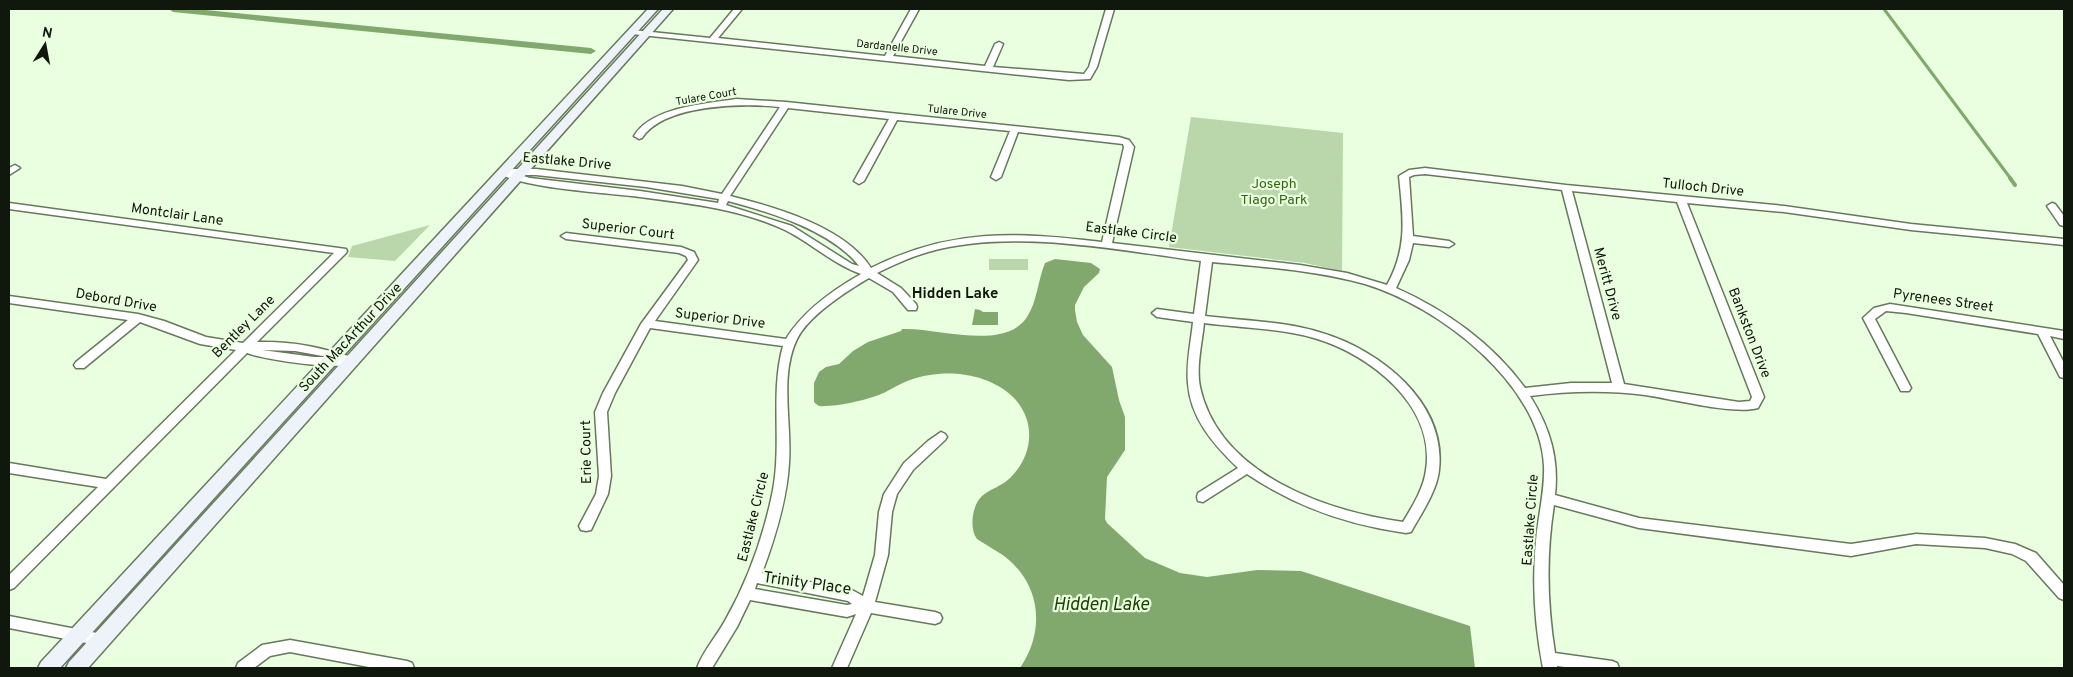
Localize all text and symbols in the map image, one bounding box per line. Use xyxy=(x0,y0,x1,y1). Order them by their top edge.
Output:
north arrow xyxy=(20,20,70,70)
text: N xyxy=(41,24,54,43)
street label: Dardanelle Drive xyxy=(856,37,939,59)
street label: Tulare Court xyxy=(674,85,738,109)
street label: Tulare Drive xyxy=(927,102,987,122)
street label: Eastlake Drive xyxy=(522,150,612,174)
street label: Tulloch Drive xyxy=(1661,175,1745,201)
park label: Joseph Tiago Park xyxy=(1240,176,1308,209)
street label: Montclair Lane xyxy=(130,200,224,230)
street label: Superior Court xyxy=(581,216,675,244)
street label: Eastlake Circle xyxy=(1084,219,1178,247)
street label: Meritt Drive xyxy=(1589,246,1625,322)
street label: South MacArthur Drive xyxy=(296,280,406,396)
street label: Debord Drive xyxy=(74,285,158,317)
district label: Hidden Lake xyxy=(912,285,998,304)
street label: Bankston Drive xyxy=(1724,285,1774,381)
street label: Pyrenees Street xyxy=(1892,286,1994,316)
street label: Bentley Lane xyxy=(209,292,279,362)
street label: Superior Drive xyxy=(674,305,766,333)
street label: Erie Court xyxy=(578,420,596,484)
street label: Eastlake Circle xyxy=(735,470,773,564)
street label: Eastlake Circle xyxy=(1519,474,1543,566)
street label: Trinity Place xyxy=(762,568,852,600)
water label: Hidden Lake xyxy=(1053,594,1150,617)

